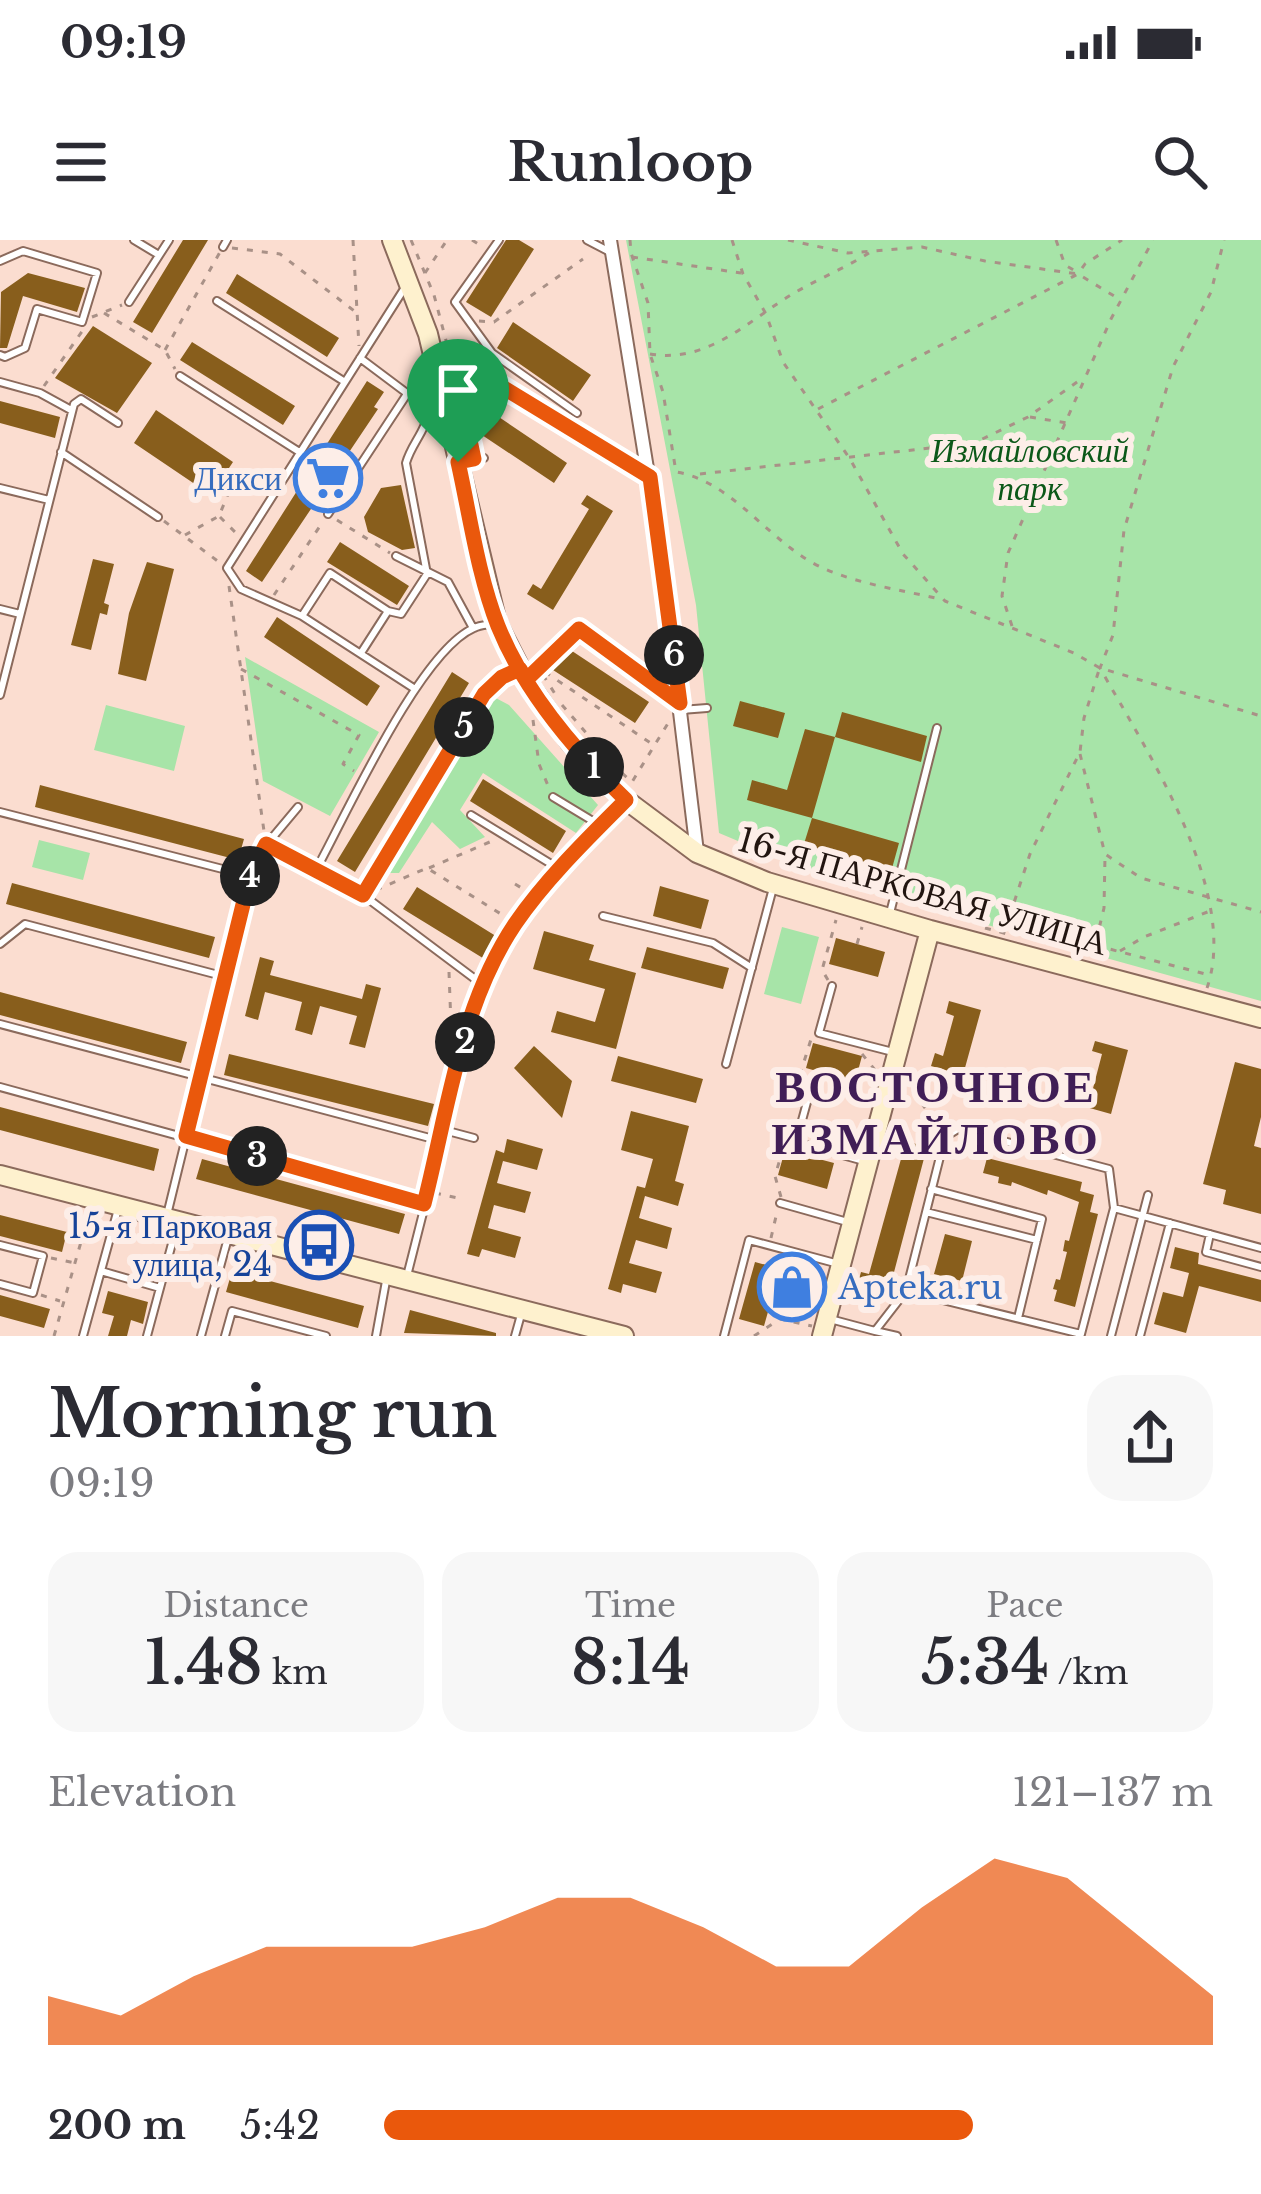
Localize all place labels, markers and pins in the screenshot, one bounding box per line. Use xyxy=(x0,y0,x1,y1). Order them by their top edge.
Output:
pin xyxy=(407,339,509,462)
supermarket icon: Дикси xyxy=(293,443,363,513)
place label: Дикси xyxy=(194,458,282,499)
pin: 6 xyxy=(644,625,704,685)
pin: 5 xyxy=(434,697,494,757)
pin: 1 xyxy=(564,737,624,797)
pin: 4 xyxy=(220,846,280,906)
pin: 2 xyxy=(435,1012,495,1072)
pin: 3 xyxy=(227,1126,287,1186)
place label: 15-я Парковая улица, 24 xyxy=(68,1206,272,1285)
bus stop icon: 15-я Парковая улица, 24 xyxy=(284,1210,354,1280)
shop icon: Apteka.ru xyxy=(757,1252,827,1322)
place label: Apteka.ru xyxy=(837,1267,1002,1308)

